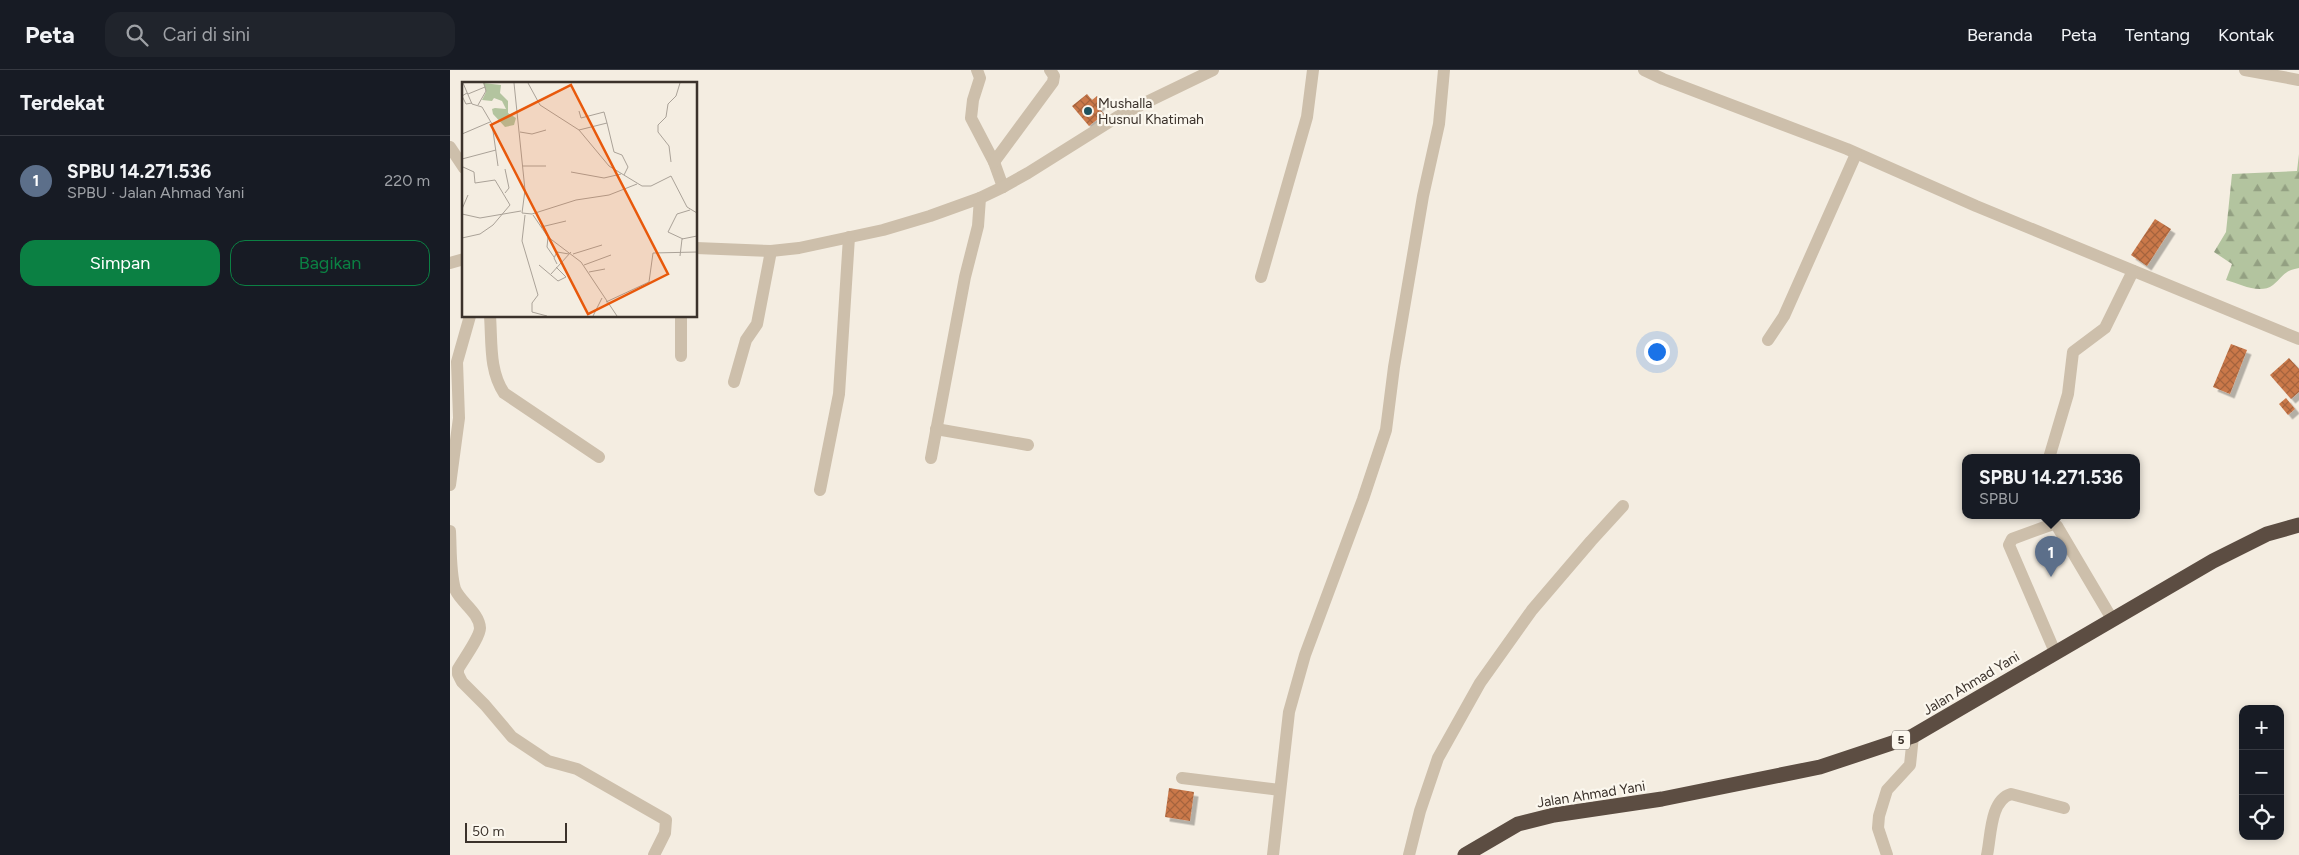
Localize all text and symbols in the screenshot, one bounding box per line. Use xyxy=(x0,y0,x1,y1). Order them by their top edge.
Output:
search box xyxy=(105,12,455,57)
text: Peta xyxy=(25,20,75,49)
icon: search xyxy=(123,21,151,49)
text: Cari di sini xyxy=(163,23,250,46)
text: Beranda xyxy=(1967,24,2033,46)
text: Peta xyxy=(2061,24,2097,46)
text: Tentang xyxy=(2125,24,2190,46)
text: Kontak xyxy=(2218,24,2274,46)
inset map xyxy=(462,82,698,318)
text: Terdekat xyxy=(20,90,105,115)
place label: Mushalla Husnul Khatimah xyxy=(1098,95,1204,128)
marker: Mushalla Husnul Khatimah xyxy=(1082,105,1094,117)
text: SPBU 14.271.536 xyxy=(67,160,211,183)
text: 1 xyxy=(33,171,39,190)
text: 220 m xyxy=(384,171,430,190)
text: SPBU · Jalan Ahmad Yani xyxy=(67,183,244,202)
button: Simpan xyxy=(20,240,220,286)
button: Bagikan xyxy=(230,240,430,286)
your location xyxy=(1644,339,1670,365)
popup xyxy=(1962,454,2140,519)
text: SPBU 14.271.536 xyxy=(1979,466,2123,489)
text: SPBU xyxy=(1979,489,2019,508)
pin: 1 xyxy=(2035,536,2067,577)
street label: Jalan Ahmad Yani xyxy=(1920,648,2023,719)
map controls xyxy=(2239,705,2284,840)
button: + xyxy=(2239,705,2284,750)
road number: 5 xyxy=(1892,730,1910,750)
button: − xyxy=(2239,750,2284,795)
street label: Jalan Ahmad Yani xyxy=(1536,778,1647,811)
button: locate xyxy=(2239,795,2284,840)
scale bar xyxy=(465,820,568,843)
text: 50 m xyxy=(472,823,504,840)

